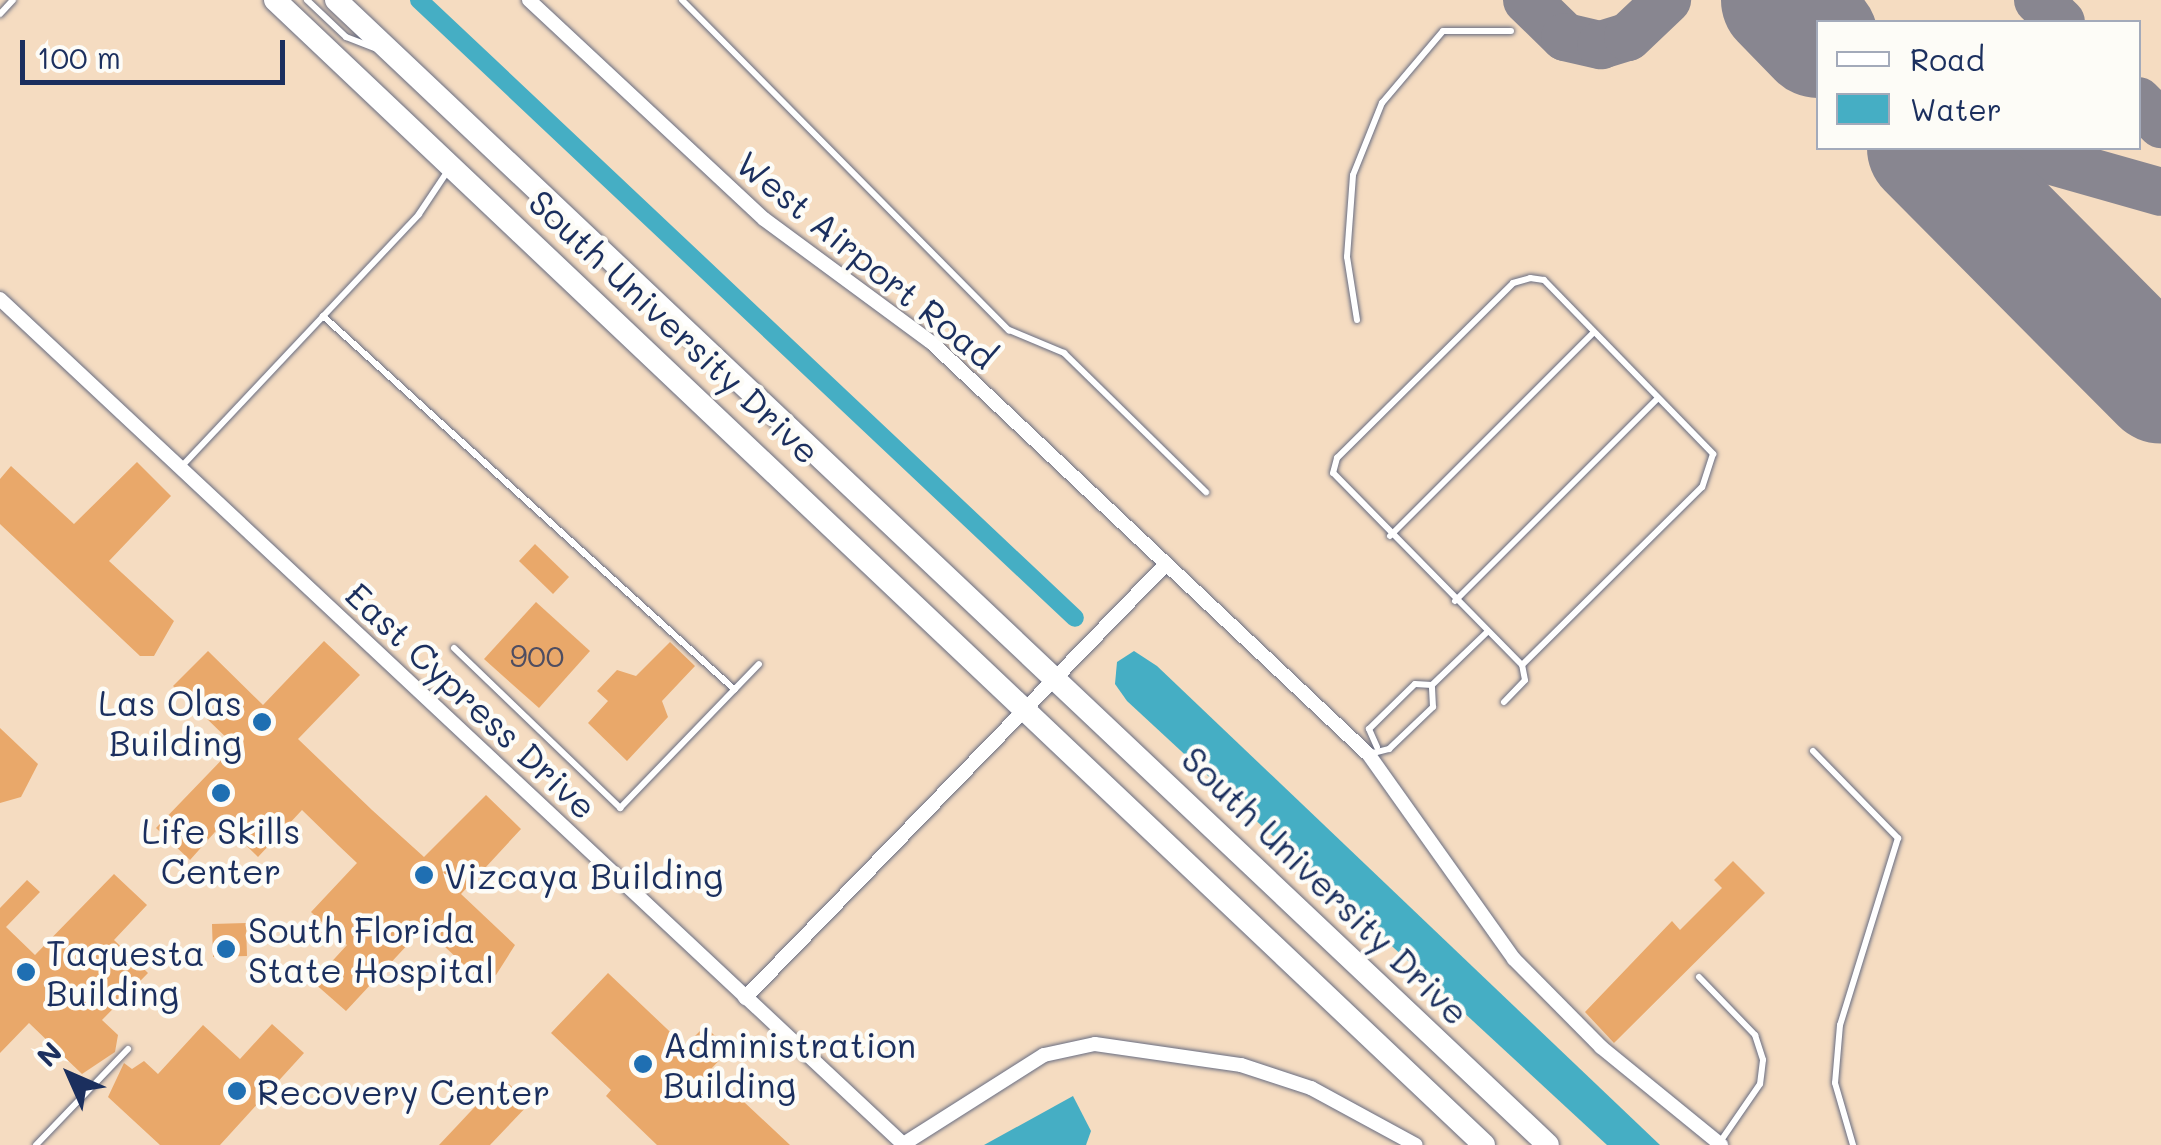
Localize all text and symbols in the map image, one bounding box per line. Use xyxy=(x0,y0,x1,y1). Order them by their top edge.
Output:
scale bar xyxy=(25,20,290,82)
legend xyxy=(1816,20,2141,150)
text: 100 m xyxy=(37,37,121,77)
text: Road xyxy=(1910,39,1985,79)
text: Water xyxy=(1910,89,2002,129)
street label: West Airport Road xyxy=(729,141,1005,377)
street label: South University Drive xyxy=(521,180,829,472)
street label: East Cypress Drive xyxy=(338,573,606,827)
house number: 900 xyxy=(510,637,564,673)
place label: Las Olas Building xyxy=(98,681,242,763)
marker: Las Olas Building xyxy=(251,711,273,733)
street label: South University Drive xyxy=(1174,737,1478,1033)
marker: Life Skills Center xyxy=(210,782,232,804)
place label: Life Skills Center xyxy=(141,809,301,891)
place label: Vizcaya Building xyxy=(444,854,723,896)
marker: Vizcaya Building xyxy=(413,864,435,886)
place label: South Florida State Hospital xyxy=(248,908,494,990)
place label: Taquesta Building xyxy=(46,931,205,1013)
marker: South Florida State Hospital xyxy=(213,936,239,962)
marker: Taquesta Building xyxy=(15,961,37,983)
place label: Administration Building xyxy=(663,1023,916,1105)
north arrow xyxy=(20,1025,120,1125)
text: N xyxy=(29,1034,69,1074)
marker: Administration Building xyxy=(632,1053,654,1075)
place label: Recovery Center xyxy=(257,1070,550,1112)
marker: Recovery Center xyxy=(226,1080,248,1102)

